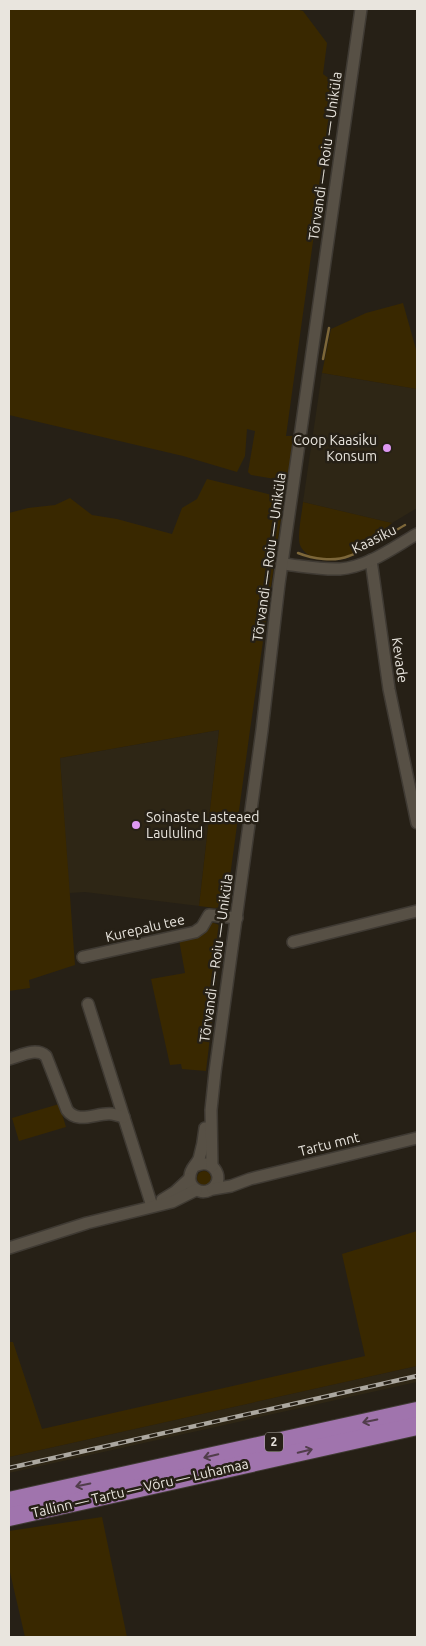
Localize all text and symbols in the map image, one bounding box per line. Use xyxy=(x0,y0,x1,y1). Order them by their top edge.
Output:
street label: Tõrvandi — Roiu — Uniküla xyxy=(305,71,345,241)
place label: Coop Kaasiku Konsum xyxy=(293,432,377,464)
marker: Coop Kaasiku Konsum xyxy=(381,442,393,454)
street label: Tõrvandi — Roiu — Uniküla xyxy=(249,472,289,642)
street label: Kaasiku xyxy=(349,521,399,557)
street label: Kevade xyxy=(389,636,411,684)
place label: Soinaste Lasteaed Laululind xyxy=(146,809,259,841)
marker: Soinaste Lasteaed Laululind xyxy=(130,819,142,831)
street label: Tõrvandi — Roiu — Uniküla xyxy=(196,873,236,1043)
street label: Kurepalu tee xyxy=(104,911,186,945)
street label: Tartu mnt xyxy=(297,1129,362,1159)
one-way arrow xyxy=(362,1417,378,1426)
road number: 2 xyxy=(265,1432,283,1451)
one-way arrow xyxy=(297,1446,313,1455)
one-way arrow xyxy=(203,1452,219,1461)
street label: Tallinn — Tartu — Võru — Luhamaa xyxy=(30,1455,250,1521)
one-way arrow xyxy=(75,1481,91,1490)

